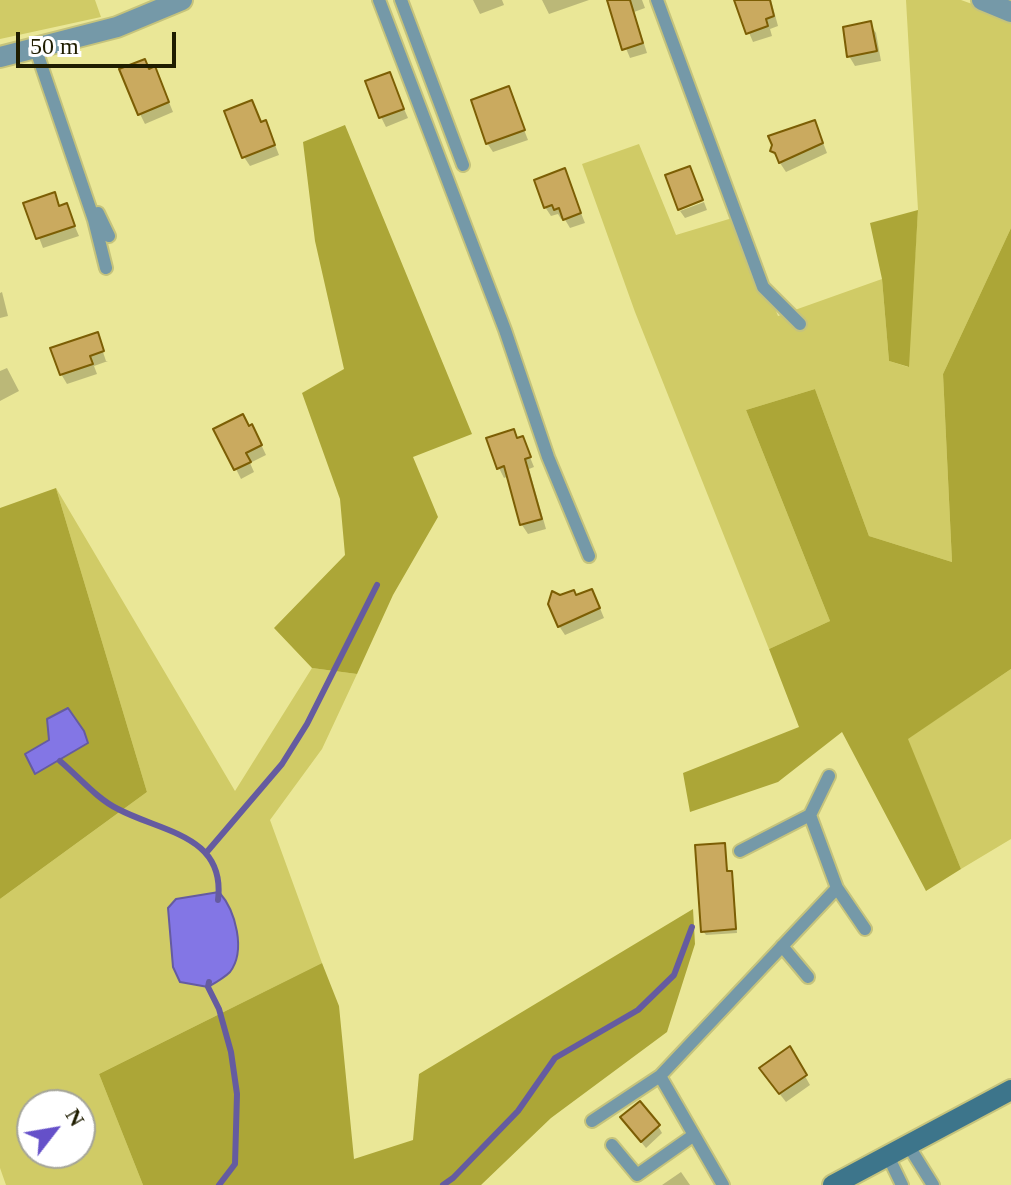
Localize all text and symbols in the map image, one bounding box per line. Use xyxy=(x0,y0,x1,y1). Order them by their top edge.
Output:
scale bar xyxy=(20,16,180,66)
text: 50 m xyxy=(30,33,79,59)
north arrow xyxy=(16,1089,96,1169)
text: N xyxy=(60,1104,90,1131)

